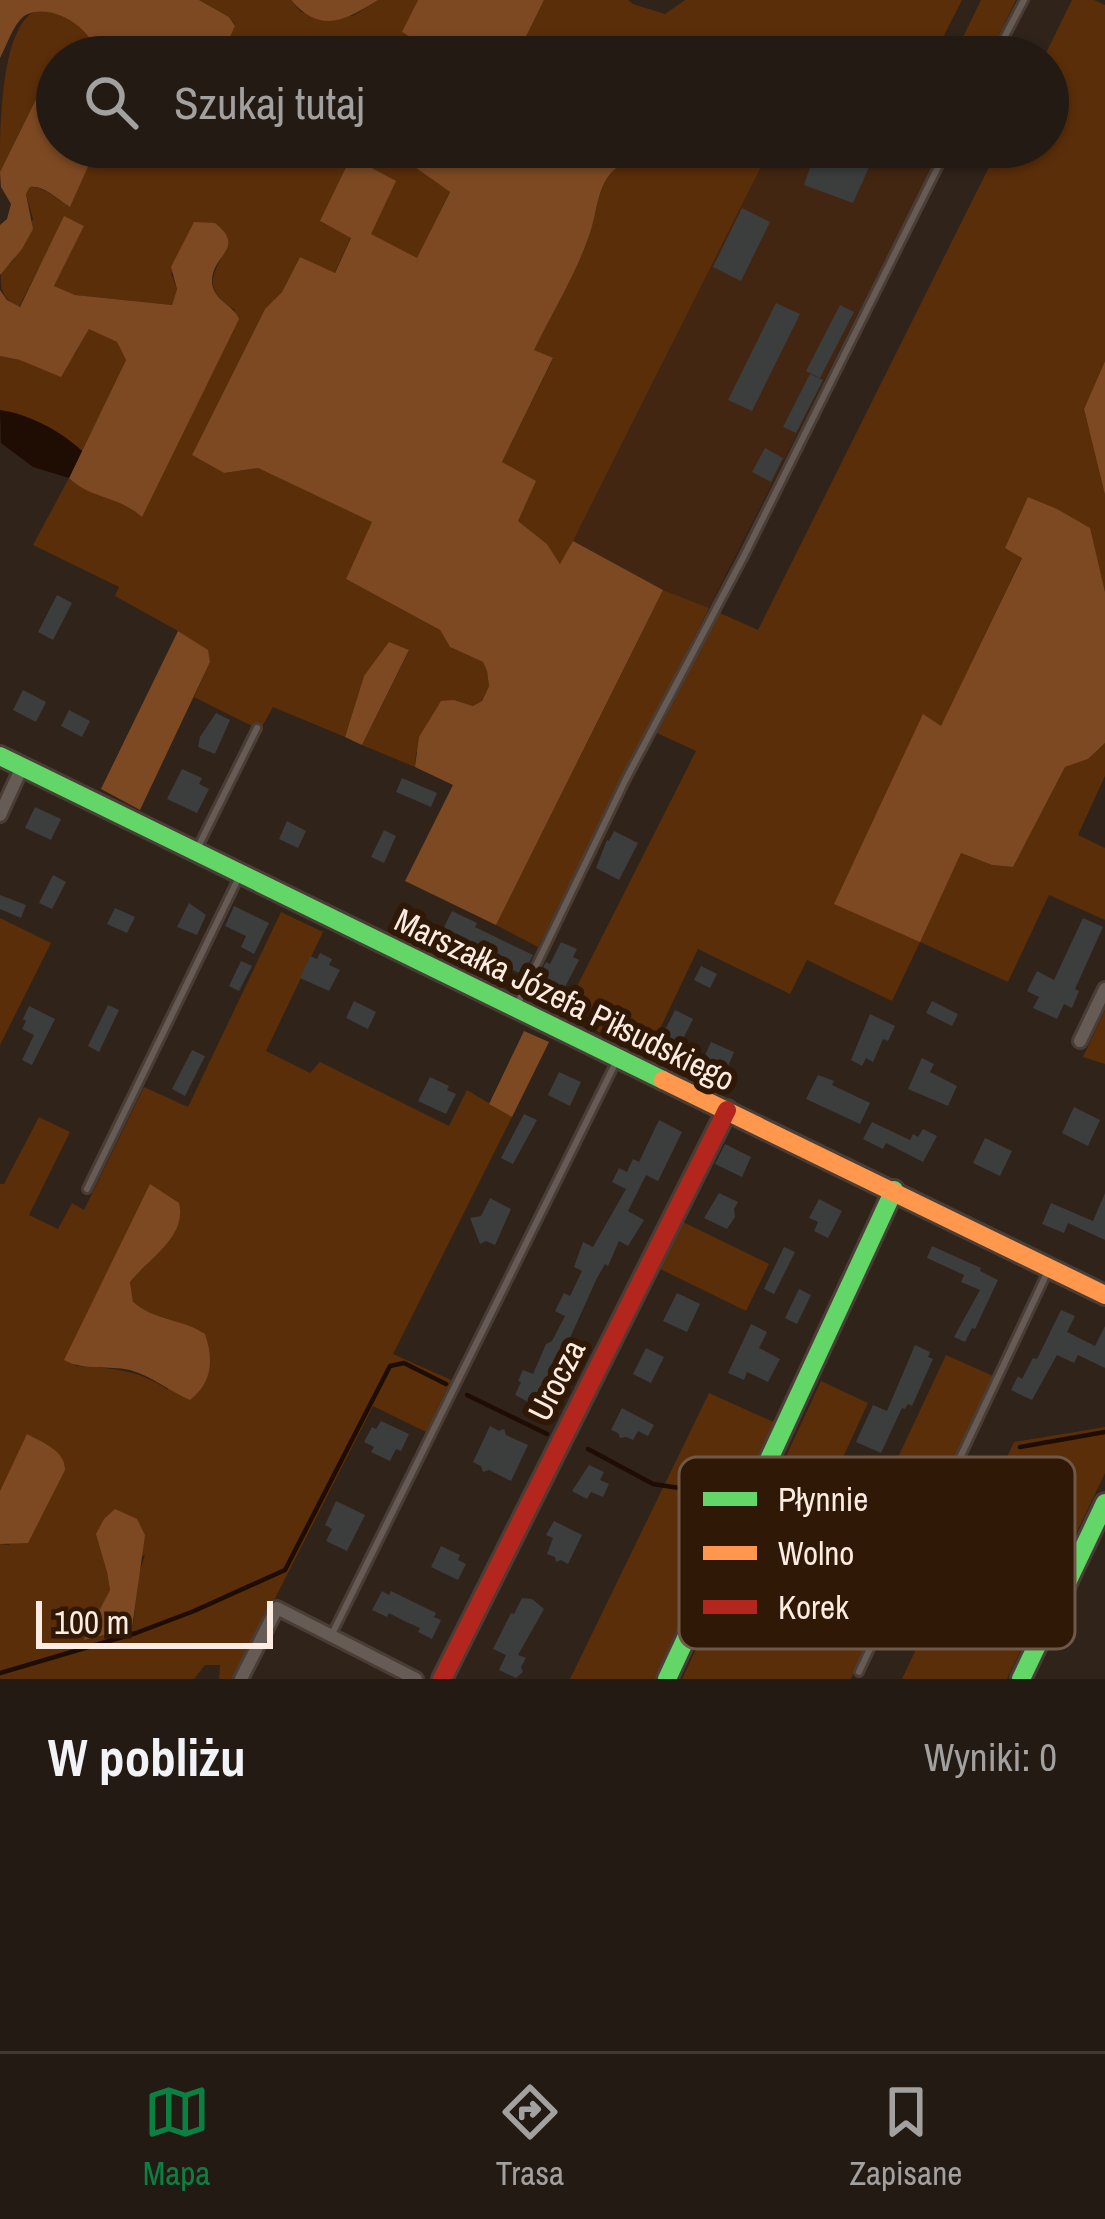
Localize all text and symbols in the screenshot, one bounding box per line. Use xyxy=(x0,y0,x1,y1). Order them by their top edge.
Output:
search box xyxy=(36,36,1069,168)
icon: search xyxy=(78,69,144,135)
text: Szukaj tutaj xyxy=(174,72,365,133)
street label: Marszałka Józefa Piłsudskiego xyxy=(388,897,742,1101)
street label: Urocza xyxy=(517,1332,595,1428)
legend xyxy=(679,1457,1075,1649)
text: Płynnie xyxy=(778,1477,868,1521)
text: Wolno xyxy=(778,1531,854,1575)
text: Korek xyxy=(778,1585,849,1629)
scale bar xyxy=(36,1595,273,1648)
text: 100 m xyxy=(54,1600,129,1644)
text: W pobliżu xyxy=(48,1723,245,1792)
text: Wyniki: 0 xyxy=(924,1731,1057,1783)
tab: Mapa xyxy=(143,2079,210,2195)
tab: Trasa xyxy=(496,2079,564,2195)
tab: Zapisane xyxy=(849,2079,962,2195)

